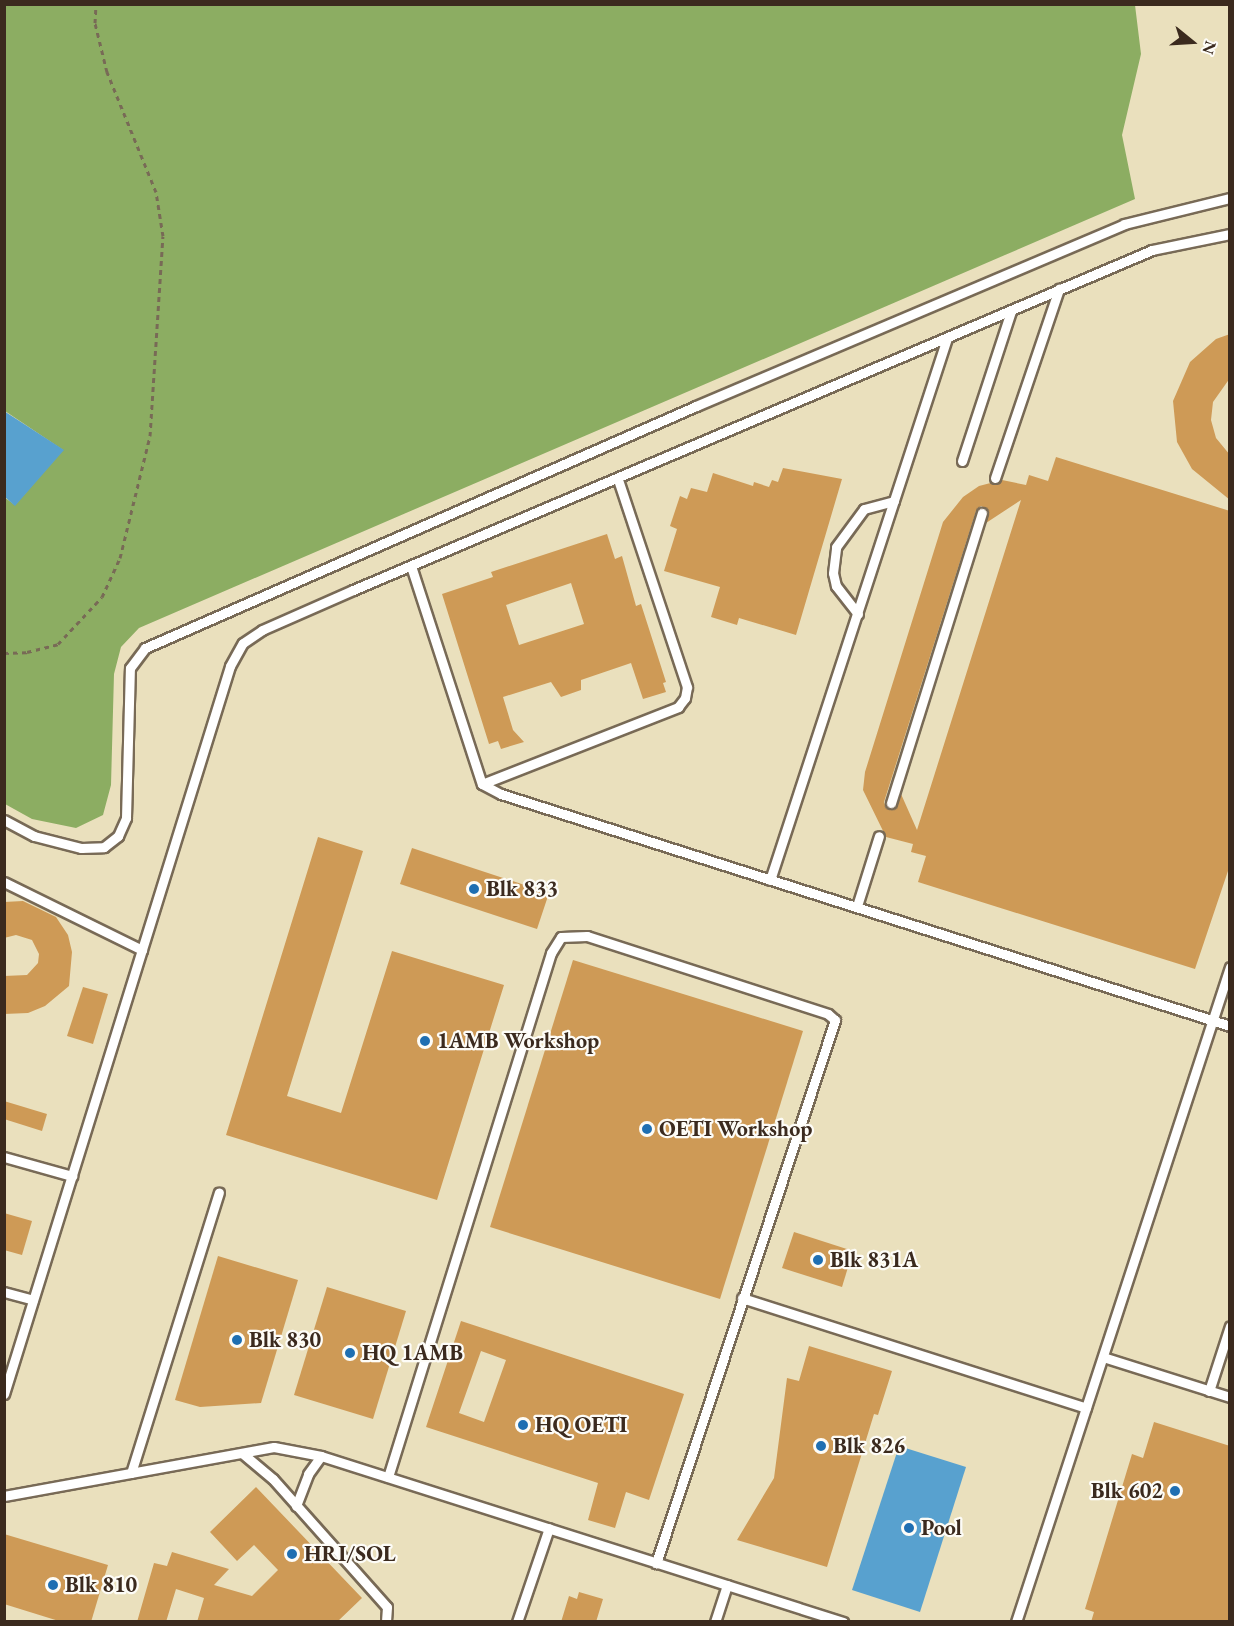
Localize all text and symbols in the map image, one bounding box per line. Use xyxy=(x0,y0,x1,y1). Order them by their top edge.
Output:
north arrow xyxy=(1162,12,1222,72)
text: N xyxy=(1198,38,1222,57)
place label: Blk 833 xyxy=(486,876,558,902)
marker: Blk 833 xyxy=(467,882,481,896)
place label: 1AMB Workshop xyxy=(437,1028,599,1054)
marker: 1AMB Workshop xyxy=(418,1034,432,1048)
place label: OETI Workshop xyxy=(659,1116,812,1142)
marker: OETI Workshop xyxy=(640,1122,654,1136)
place label: Blk 831A xyxy=(830,1247,918,1273)
marker: Blk 831A xyxy=(811,1253,825,1267)
place label: Blk 830 xyxy=(249,1327,321,1353)
marker: Blk 830 xyxy=(230,1333,244,1347)
place label: HQ 1AMB xyxy=(362,1340,463,1366)
marker: HQ 1AMB xyxy=(343,1346,357,1360)
place label: HQ OETI xyxy=(535,1412,627,1438)
marker: HQ OETI xyxy=(516,1418,530,1432)
place label: Blk 826 xyxy=(833,1433,905,1459)
marker: Blk 826 xyxy=(814,1439,828,1453)
place label: Blk 602 xyxy=(1091,1478,1163,1504)
marker: Blk 602 xyxy=(1168,1484,1182,1498)
place label: Pool xyxy=(921,1515,962,1541)
marker: Pool xyxy=(902,1521,916,1535)
place label: HRI/SOL xyxy=(304,1541,396,1567)
marker: HRI/SOL xyxy=(285,1547,299,1561)
place label: Blk 810 xyxy=(65,1572,137,1598)
marker: Blk 810 xyxy=(46,1578,60,1592)

